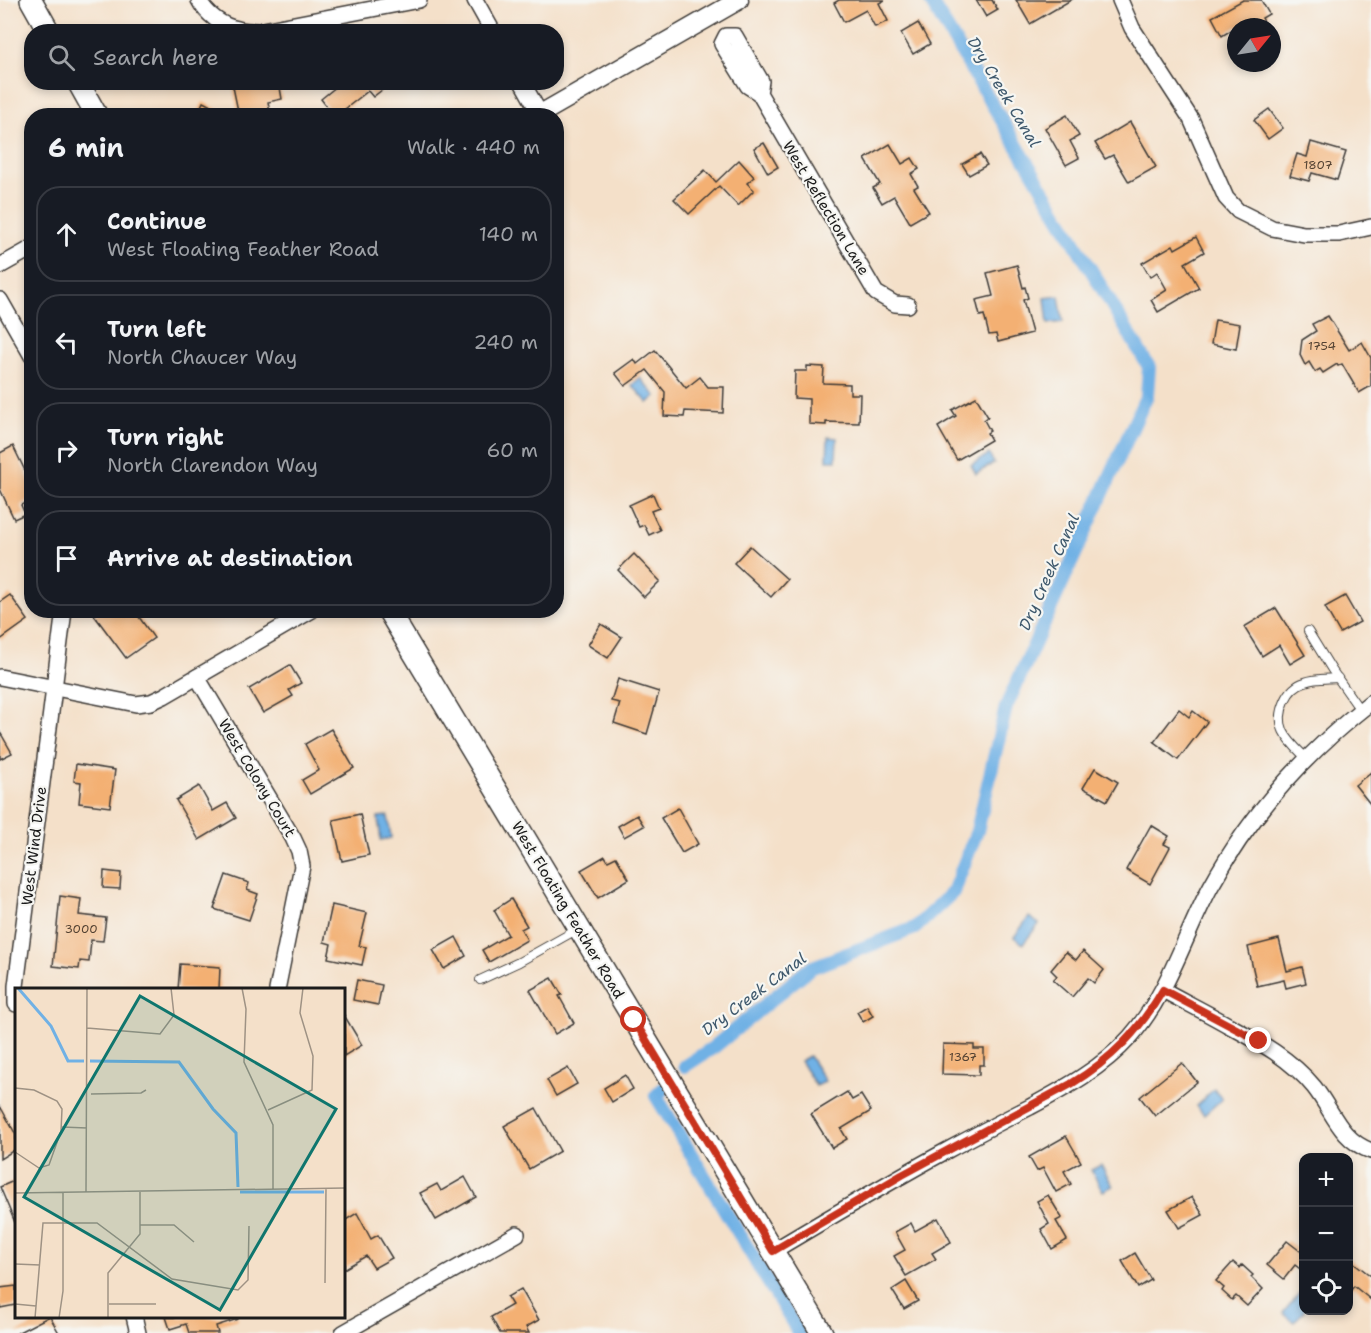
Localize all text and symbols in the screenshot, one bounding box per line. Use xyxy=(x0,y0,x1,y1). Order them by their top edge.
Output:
north arrow xyxy=(1227,18,1281,72)
search box xyxy=(24,24,564,90)
water label: Dry Creek Canal xyxy=(963,33,1045,151)
icon: search xyxy=(45,41,78,74)
text: Search here xyxy=(93,43,219,72)
text: 6 min xyxy=(48,130,124,165)
text: Walk · 440 m xyxy=(407,134,540,160)
street label: West Reflection Lane xyxy=(778,137,874,279)
house number: 1807 xyxy=(1303,157,1333,173)
text: Continue xyxy=(107,207,207,236)
icon: ahead xyxy=(50,218,83,251)
text: 140 m xyxy=(479,221,538,247)
text: West Floating Feather Road xyxy=(107,236,379,262)
text: Turn left xyxy=(107,315,206,344)
icon: left xyxy=(50,326,83,359)
text: 240 m xyxy=(473,329,538,355)
house number: 1754 xyxy=(1308,338,1336,354)
text: North Chaucer Way xyxy=(107,344,297,370)
text: Turn right xyxy=(107,423,224,452)
icon: right xyxy=(50,434,83,467)
text: 60 m xyxy=(486,437,538,463)
text: North Clarendon Way xyxy=(107,452,318,478)
water label: Dry Creek Canal xyxy=(1014,510,1084,634)
icon: arrive xyxy=(50,542,83,575)
text: Arrive at destination xyxy=(107,544,353,573)
street label: West Colony Court xyxy=(214,715,300,841)
street label: West Wind Drive xyxy=(17,785,51,907)
street label: West Floating Feather Road xyxy=(507,817,629,1003)
house number: 3000 xyxy=(64,921,98,937)
water label: Dry Creek Canal xyxy=(697,948,811,1040)
inset map xyxy=(15,988,345,1318)
route start xyxy=(620,1006,646,1032)
route end xyxy=(1245,1027,1271,1053)
house number: 1367 xyxy=(949,1049,977,1065)
map controls xyxy=(1299,1153,1353,1315)
button: + xyxy=(1299,1153,1353,1207)
button: − xyxy=(1299,1207,1353,1261)
button: locate xyxy=(1299,1261,1353,1315)

